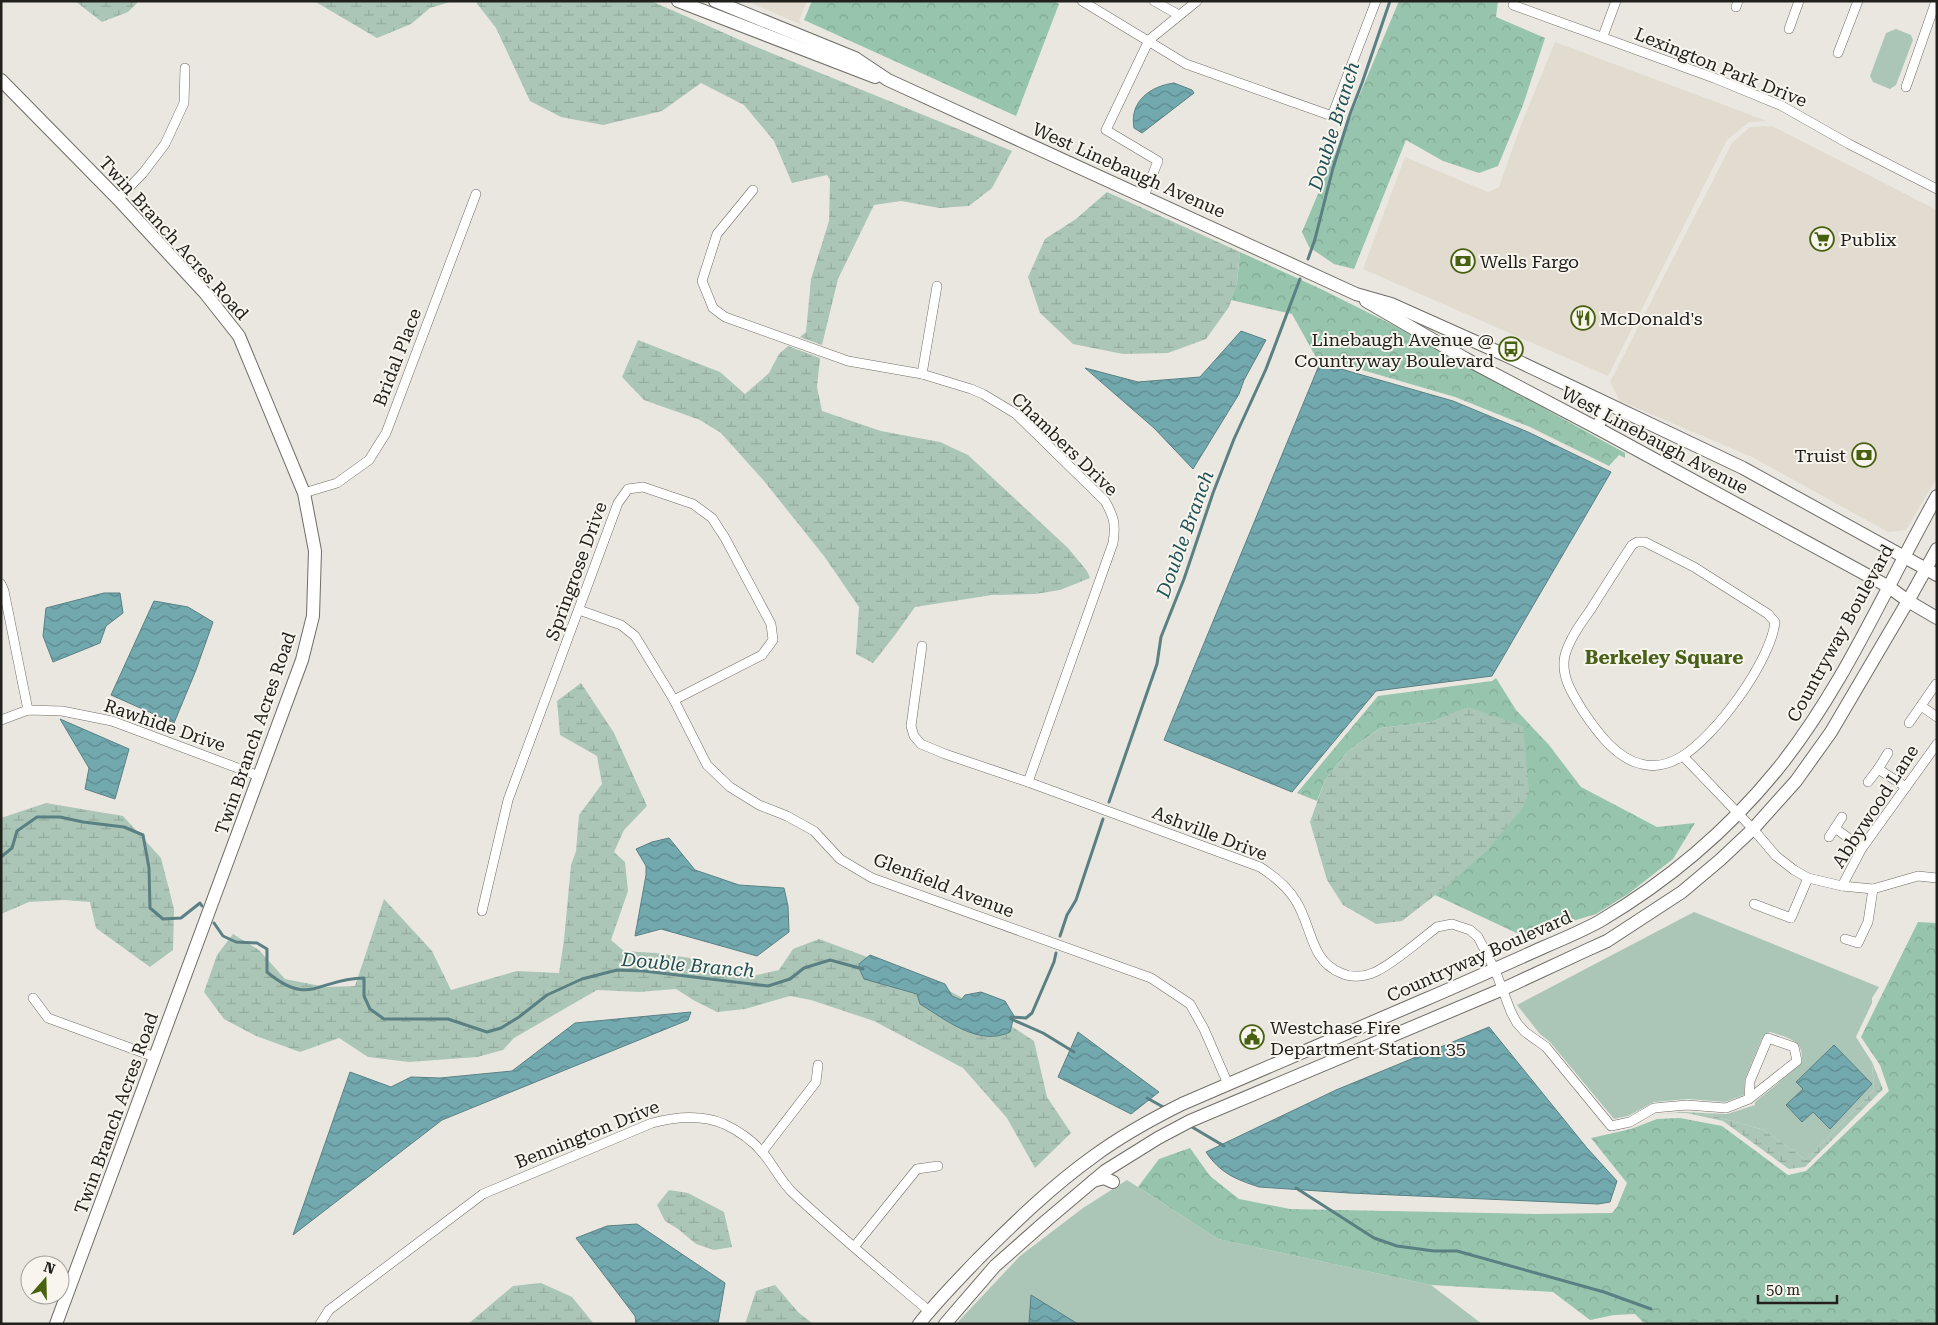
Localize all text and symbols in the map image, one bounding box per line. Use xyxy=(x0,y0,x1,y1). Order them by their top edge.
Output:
street label: Lexington Park Drive xyxy=(1632,23,1810,111)
water label: Double Branch xyxy=(1303,59,1364,194)
street label: West Linebaugh Avenue xyxy=(1029,118,1229,222)
street label: Twin Branch Acres Road xyxy=(95,152,253,324)
supermarket icon: Publix xyxy=(1809,226,1835,252)
place label: Publix xyxy=(1840,229,1897,250)
bank icon: Wells Fargo xyxy=(1450,248,1476,274)
place label: Wells Fargo xyxy=(1480,251,1579,272)
street label: Bridal Place xyxy=(369,305,425,409)
restaurant icon: McDonald's xyxy=(1570,305,1596,331)
place label: McDonald's xyxy=(1600,308,1703,329)
place label: Linebaugh Avenue @ Countryway Boulevard xyxy=(1294,329,1494,371)
bus stop icon: Linebaugh Avenue @ Countryway Boulevard xyxy=(1498,336,1524,362)
street label: West Linebaugh Avenue xyxy=(1558,382,1752,498)
street label: Chambers Drive xyxy=(1008,388,1123,500)
bank icon: Truist xyxy=(1851,442,1877,468)
place label: Truist xyxy=(1794,445,1846,466)
water label: Double Branch xyxy=(1151,467,1219,602)
street label: Springrose Drive xyxy=(541,499,611,643)
street label: Countryway Boulevard xyxy=(1782,540,1898,725)
street label: Twin Branch Acres Road xyxy=(210,629,300,837)
district label: Berkeley Square xyxy=(1585,646,1743,669)
street label: Rawhide Drive xyxy=(102,694,229,756)
street label: Abbywood Lane xyxy=(1827,741,1923,871)
street label: Ashville Drive xyxy=(1150,801,1271,865)
street label: Glenfield Avenue xyxy=(871,848,1017,922)
street label: Countryway Boulevard xyxy=(1383,906,1575,1006)
water label: Double Branch xyxy=(620,948,755,982)
street label: Twin Branch Acres Road xyxy=(70,1009,162,1217)
place label: Westchase Fire Department Station 35 xyxy=(1270,1017,1466,1059)
public building icon: Westchase Fire Department Station 35 xyxy=(1239,1024,1265,1050)
street label: Bennington Drive xyxy=(512,1095,662,1173)
north arrow xyxy=(20,1255,70,1305)
text: N xyxy=(42,1258,57,1277)
scale bar xyxy=(1758,1272,1837,1304)
text: 50 m xyxy=(1766,1281,1801,1299)

